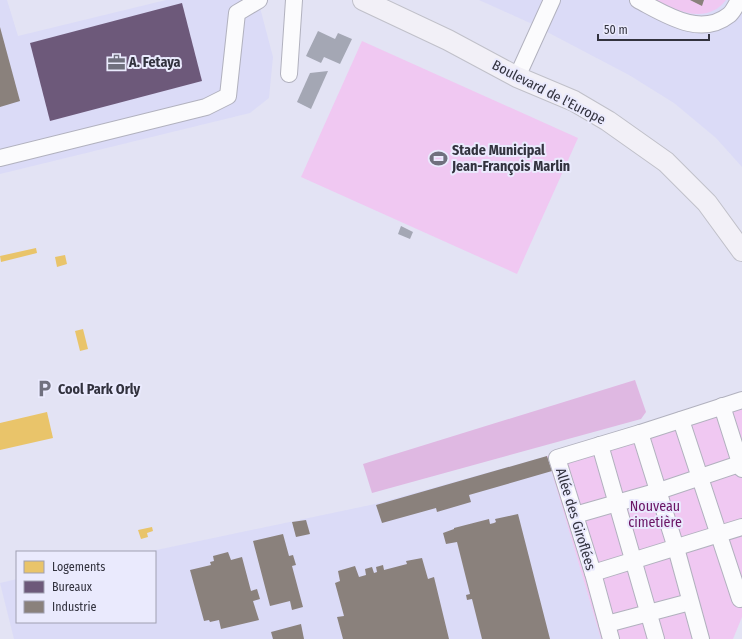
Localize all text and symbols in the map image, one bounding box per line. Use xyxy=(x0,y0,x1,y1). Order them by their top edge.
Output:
scale bar xyxy=(598,16,709,42)
text: 50 m xyxy=(604,23,628,37)
office icon: A. Fetaya xyxy=(106,52,126,72)
place label: A. Fetaya xyxy=(128,54,181,71)
street label: Boulevard de l'Europe xyxy=(489,57,608,128)
place label: Stade Municipal Jean-François Marlin xyxy=(451,142,570,176)
sports icon: Stade Municipal Jean-François Marlin xyxy=(429,148,449,168)
parking icon: Cool Park Orly xyxy=(35,379,55,399)
place label: Cool Park Orly xyxy=(58,381,140,398)
street label: Allée des Giroflées xyxy=(552,466,599,572)
park label: Nouveau cimetière xyxy=(628,498,682,531)
legend xyxy=(16,551,156,623)
text: Logements xyxy=(52,560,105,574)
text: Bureaux xyxy=(52,580,93,594)
text: Industrie xyxy=(52,600,96,614)

